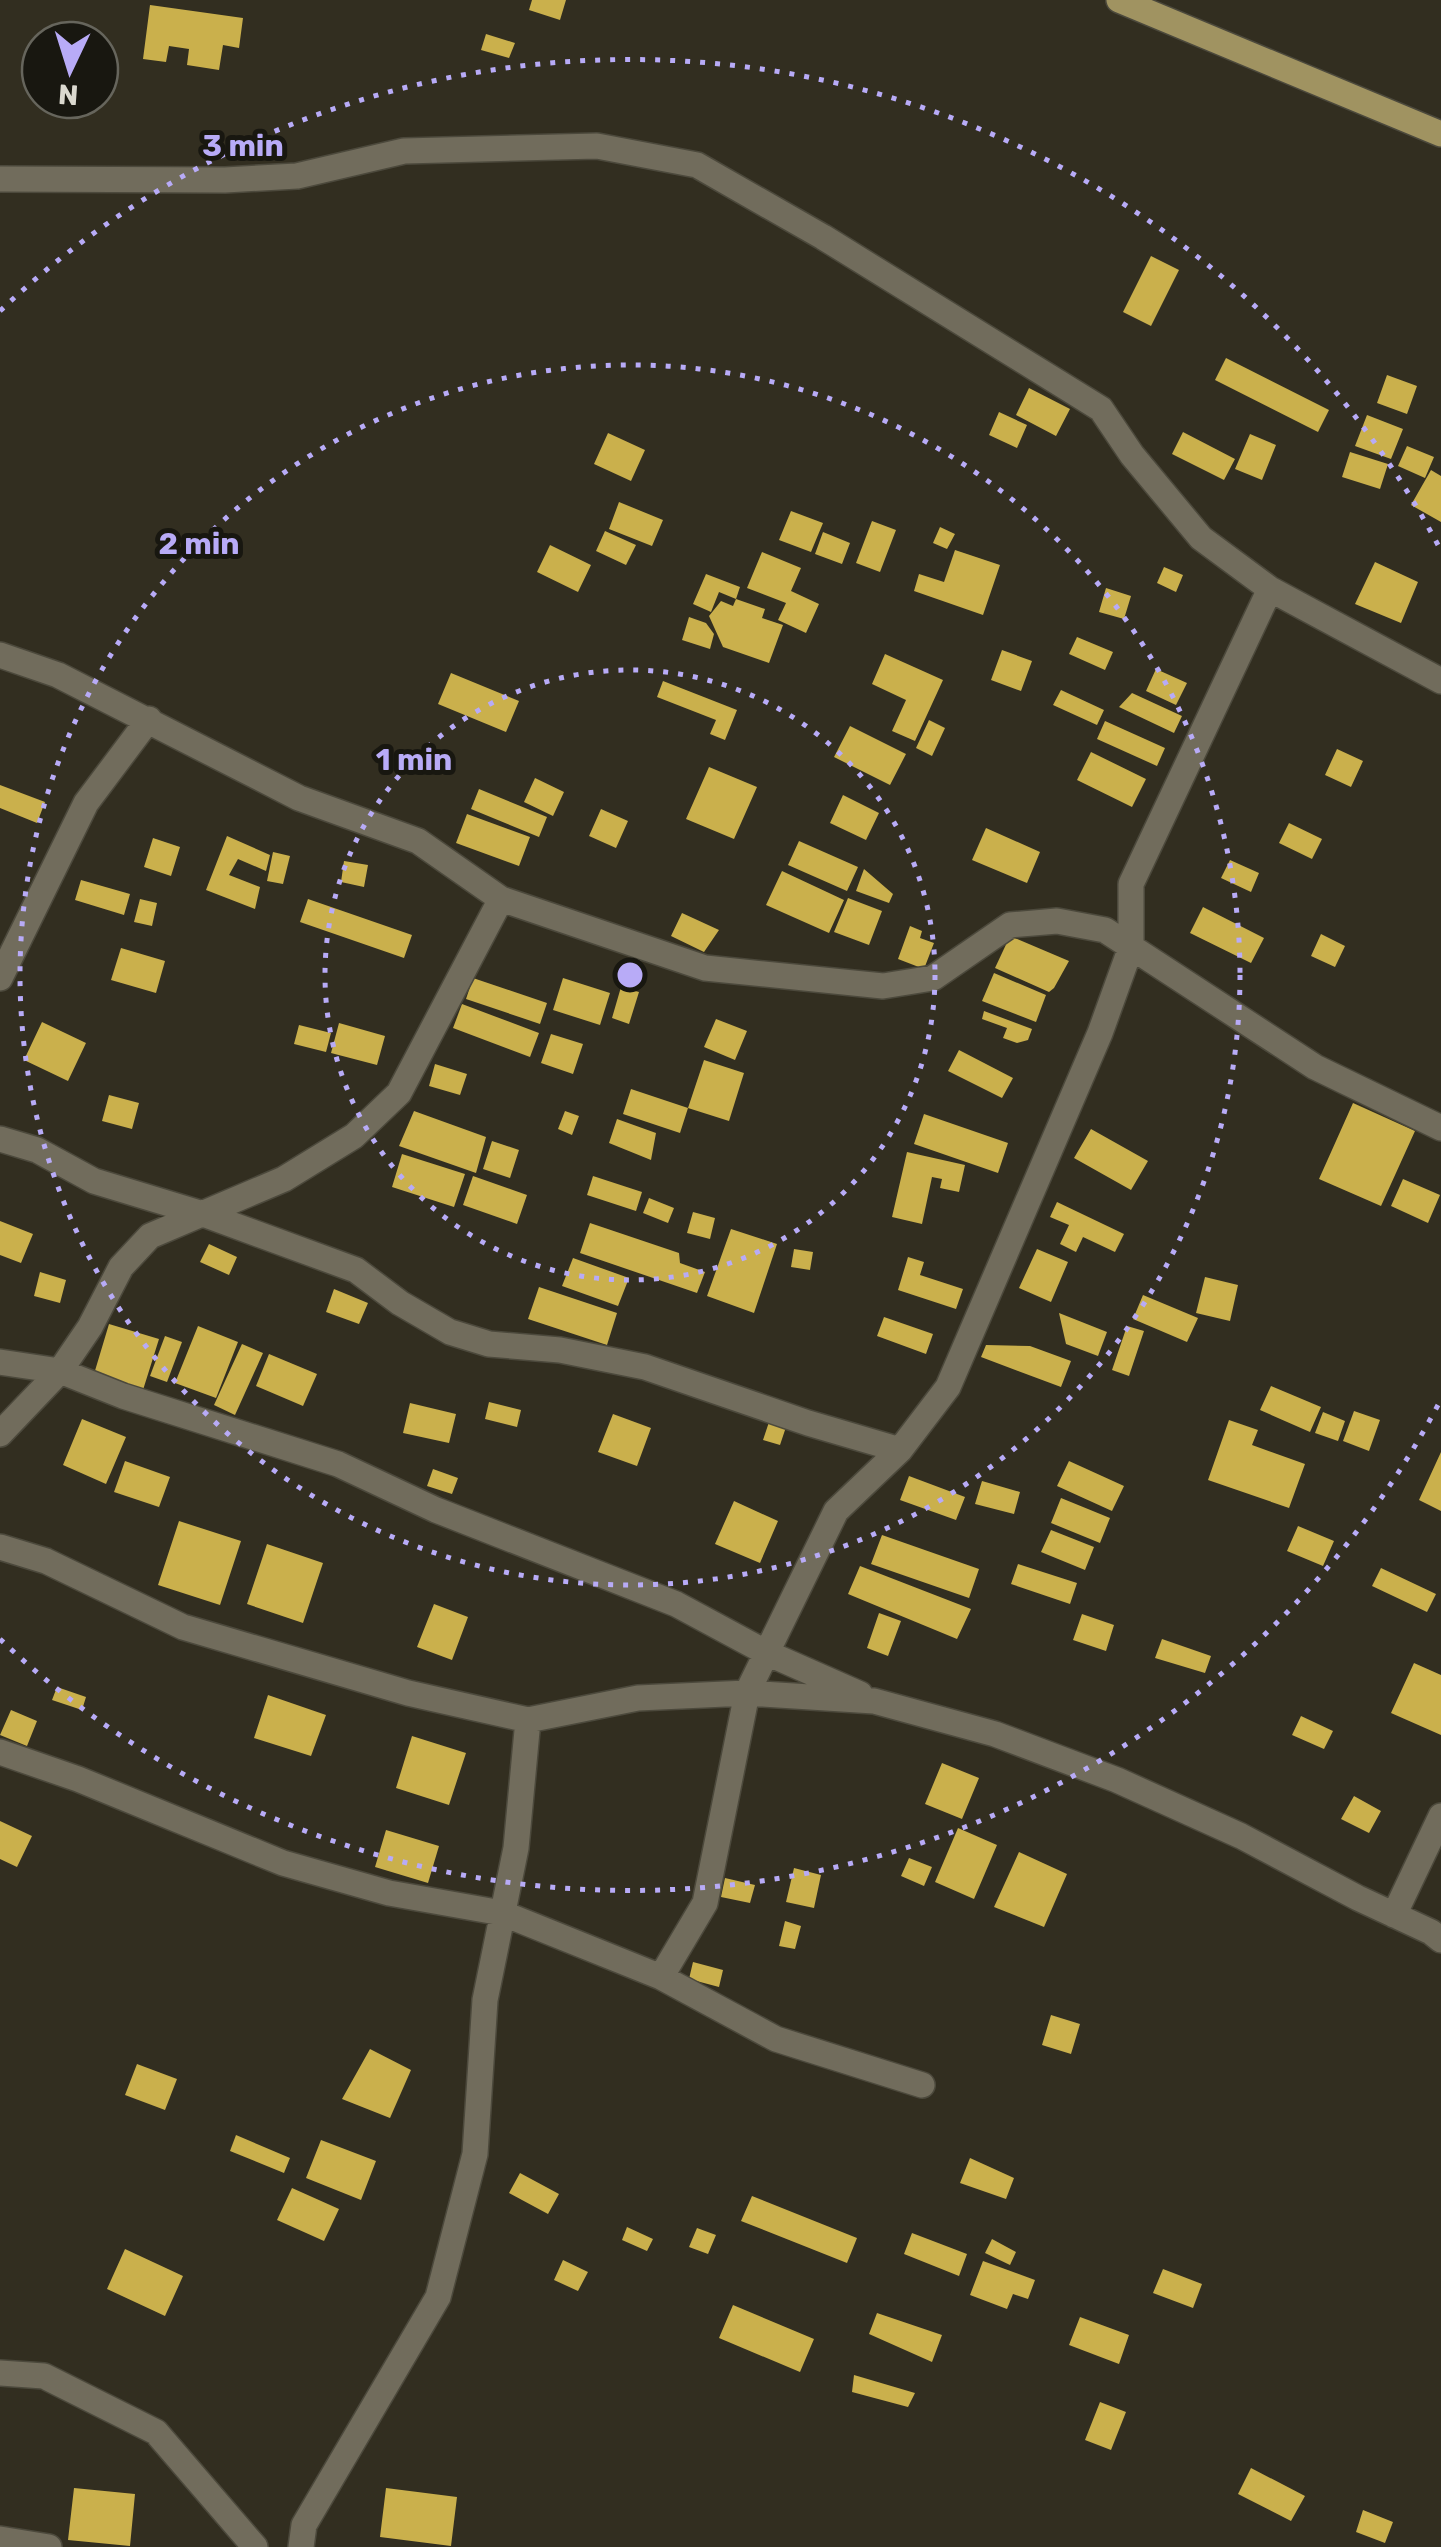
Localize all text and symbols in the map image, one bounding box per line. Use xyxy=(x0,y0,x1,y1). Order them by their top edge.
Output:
north arrow xyxy=(20,20,120,120)
text: N xyxy=(57,77,79,112)
text: 3 min xyxy=(202,128,284,164)
text: 2 min xyxy=(158,526,240,562)
text: 1 min xyxy=(376,742,452,778)
centre of rings xyxy=(612,957,648,993)

